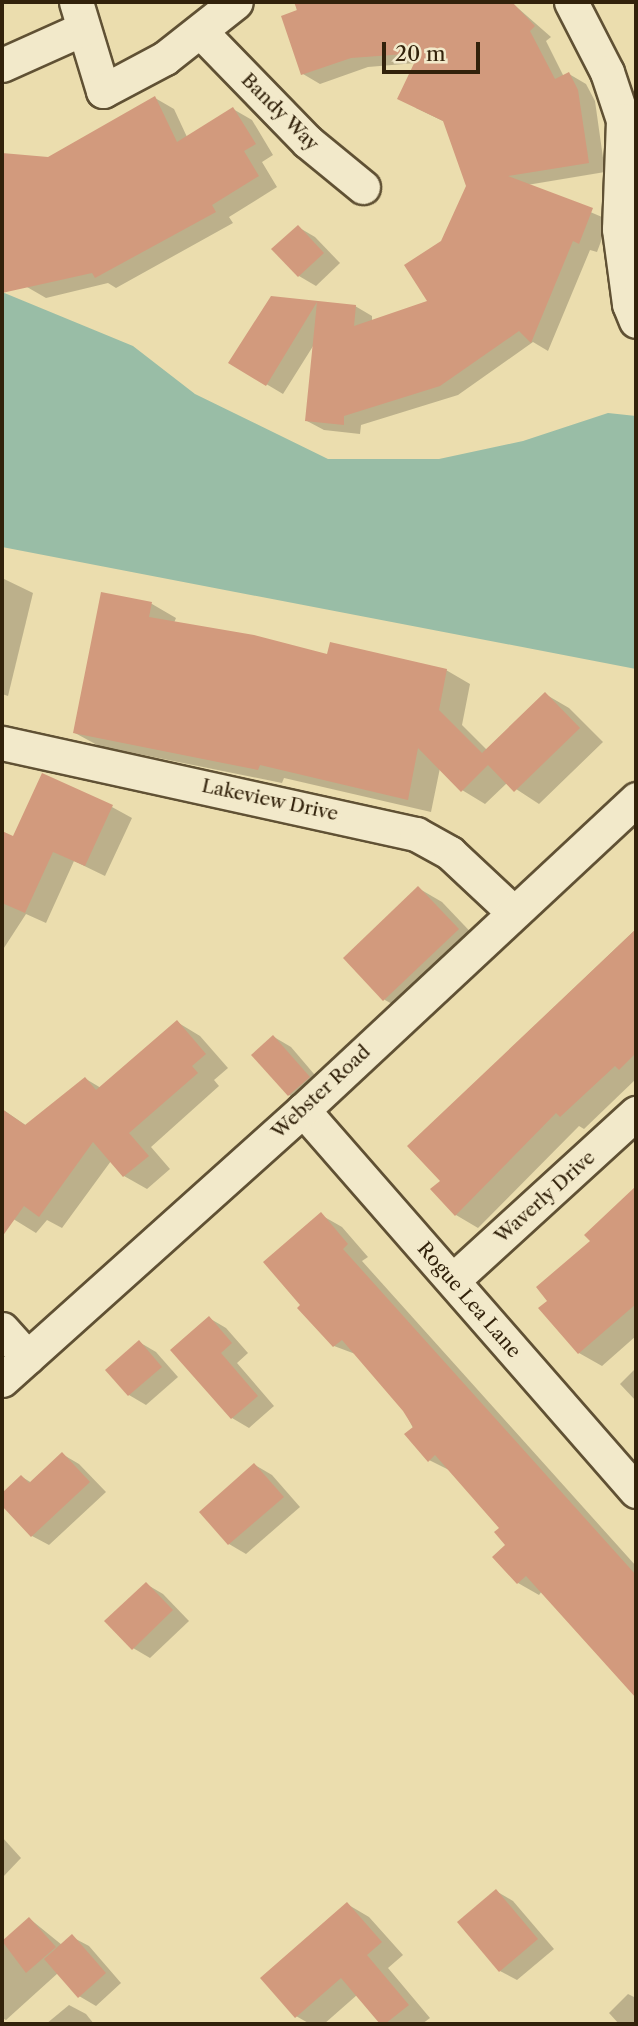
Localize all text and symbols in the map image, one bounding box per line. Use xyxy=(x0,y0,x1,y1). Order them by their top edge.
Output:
scale bar xyxy=(386,28,484,72)
text: 20 m xyxy=(395,41,446,66)
street label: Bandy Way xyxy=(236,68,324,156)
street label: Lakeview Drive xyxy=(199,774,341,826)
street label: Webster Road xyxy=(267,1040,375,1144)
street label: Waverly Drive xyxy=(490,1146,600,1248)
street label: Rogue Lea Lane xyxy=(413,1237,525,1363)

